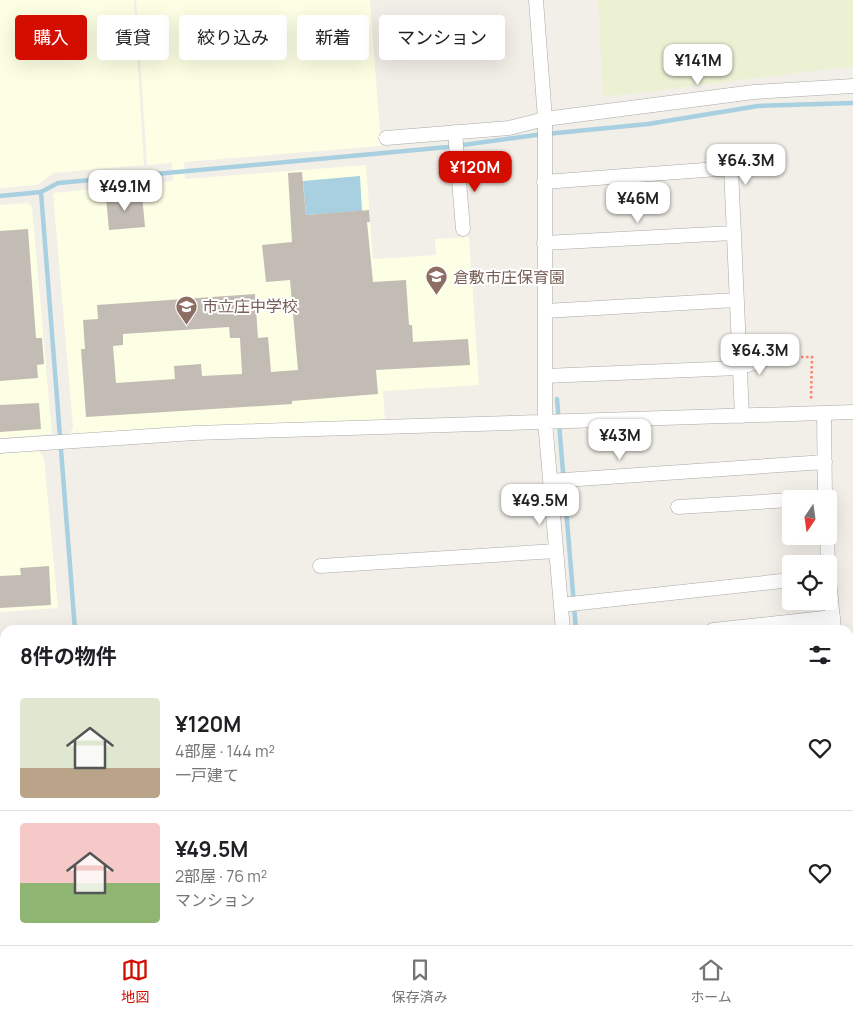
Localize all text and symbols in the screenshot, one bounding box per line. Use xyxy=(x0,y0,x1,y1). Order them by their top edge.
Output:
chip: 購入 xyxy=(15,15,87,60)
chip: 賃貸 xyxy=(97,15,169,60)
chip: 絞り込み xyxy=(179,15,287,60)
chip: 新着 xyxy=(297,15,369,60)
chip: マンション xyxy=(379,15,505,60)
pin: ¥141M xyxy=(663,44,733,86)
text: ¥141M xyxy=(674,49,722,71)
pin: ¥64.3M xyxy=(705,144,787,186)
text: ¥64.3M xyxy=(718,149,774,171)
pin: ¥120M xyxy=(440,150,510,193)
text: ¥120M xyxy=(450,156,500,178)
pin: ¥49.1M xyxy=(84,170,166,212)
text: ¥49.1M xyxy=(99,175,151,197)
pin: ¥46M xyxy=(608,182,668,224)
text: ¥46M xyxy=(617,187,659,209)
school or university icon: 倉敷市庄保育園 xyxy=(425,265,449,296)
place label: 倉敷市庄保育園 xyxy=(453,266,565,288)
school or university icon: 市立庄中学校 xyxy=(174,294,198,325)
place label: 市立庄中学校 xyxy=(202,295,298,317)
pin: ¥64.3M xyxy=(719,334,801,376)
text: ¥64.3M xyxy=(732,339,788,361)
pin: ¥43M xyxy=(590,418,650,461)
text: ¥43M xyxy=(599,424,641,446)
pin: ¥49.5M xyxy=(499,484,581,526)
text: ¥49.5M xyxy=(512,489,568,511)
north arrow xyxy=(782,490,838,545)
map controls xyxy=(782,490,837,610)
button: locate xyxy=(782,555,837,610)
icon: filters xyxy=(806,641,834,669)
text: 8件の物件 xyxy=(20,642,117,670)
text: ¥120M xyxy=(175,710,241,738)
icon: home xyxy=(60,718,120,778)
icon: heart xyxy=(806,734,834,762)
text: 4部屋 · 144 m² xyxy=(175,740,275,762)
text: 一戸建て xyxy=(175,764,239,786)
text: ¥49.5M xyxy=(175,835,248,863)
icon: home xyxy=(60,843,120,903)
icon: heart xyxy=(806,859,834,887)
text: 2部屋 · 76 m² xyxy=(175,865,267,887)
text: マンション xyxy=(175,889,255,911)
tab: 地図 xyxy=(121,956,149,1006)
tab: 保存済み xyxy=(392,956,448,1006)
tab: ホーム xyxy=(690,956,732,1006)

